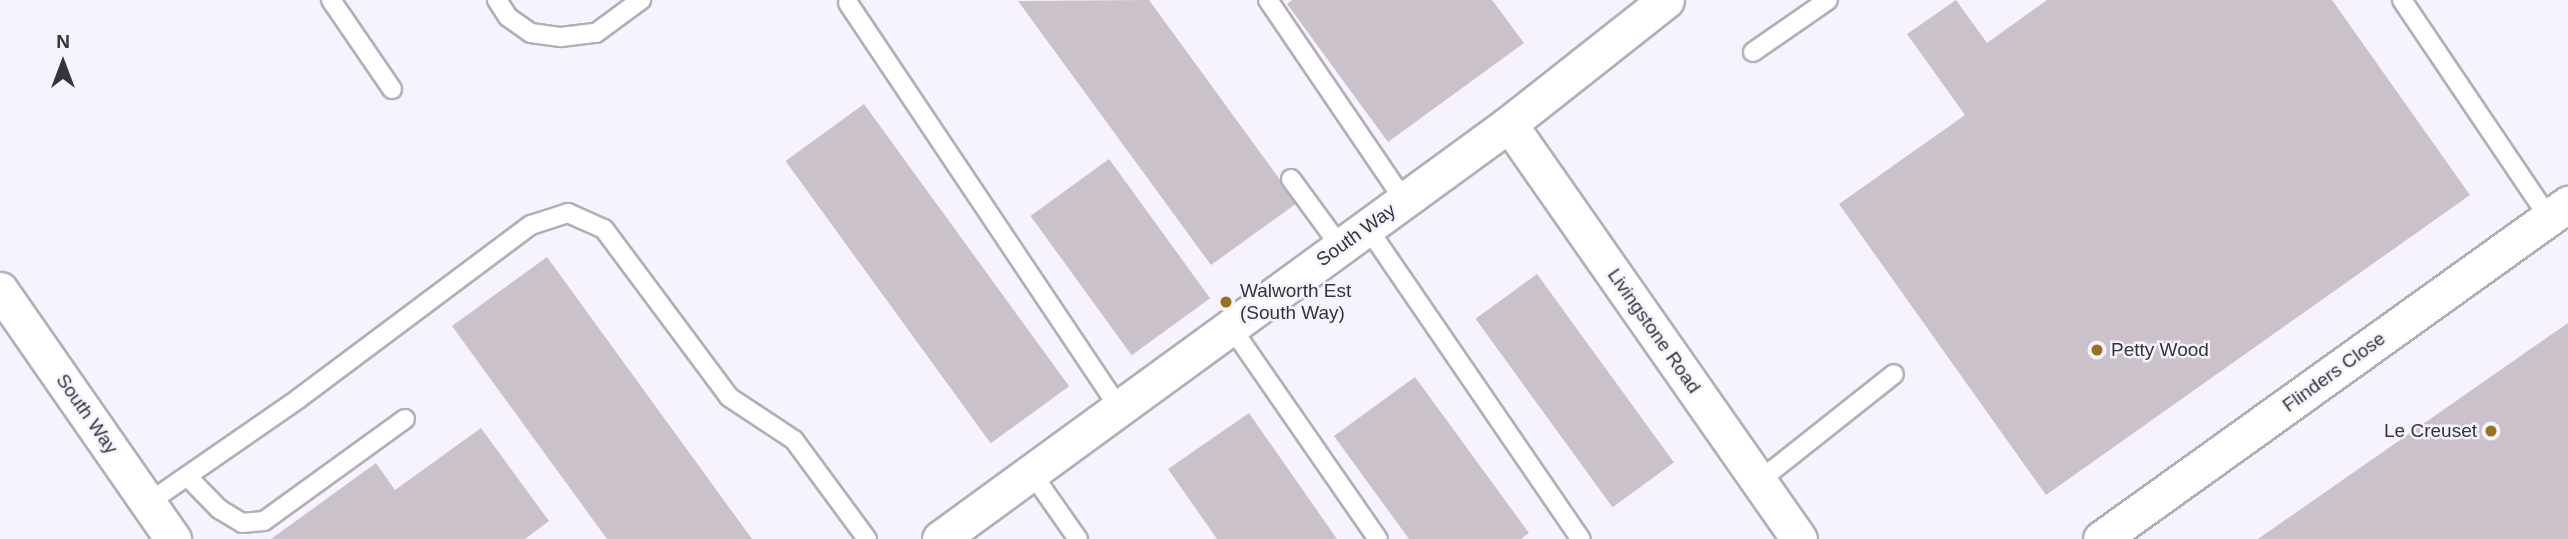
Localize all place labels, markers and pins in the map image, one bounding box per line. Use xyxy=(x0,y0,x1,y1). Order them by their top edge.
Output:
place label: Walworth Est (South Way) xyxy=(1240,280,1351,324)
marker: Walworth Est (South Way) xyxy=(1218,294,1234,310)
place label: Petty Wood xyxy=(2111,339,2209,361)
marker: Petty Wood xyxy=(2089,342,2105,358)
place label: Le Creuset xyxy=(2384,420,2477,442)
marker: Le Creuset xyxy=(2483,423,2499,439)

